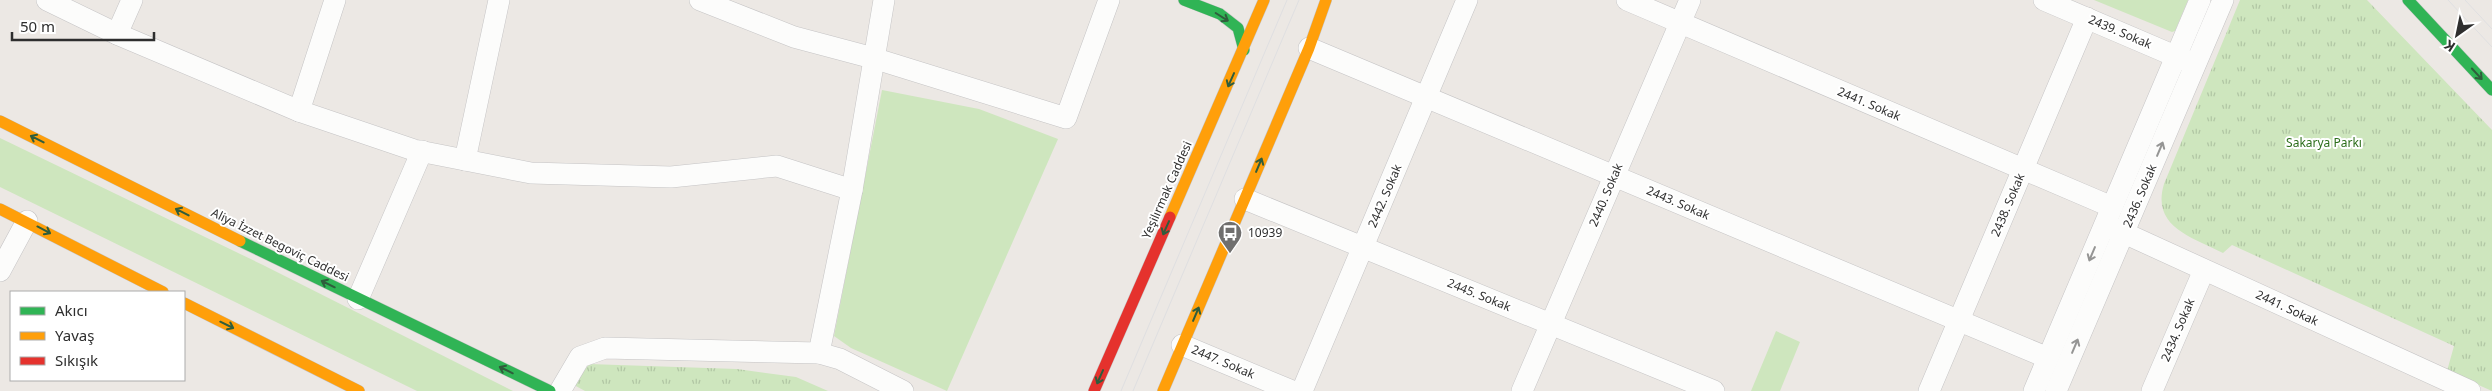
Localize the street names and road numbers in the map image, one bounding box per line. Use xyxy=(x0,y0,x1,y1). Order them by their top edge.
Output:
street label: 2439. Sokak xyxy=(2086,11,2155,53)
street label: 2441. Sokak xyxy=(1835,83,1904,125)
street label: Yeşilırmak Caddesi xyxy=(1137,138,1196,241)
street label: 2440. Sokak xyxy=(1585,160,1627,229)
street label: 2442. Sokak xyxy=(1364,161,1406,230)
street label: 2436. Sokak xyxy=(2119,161,2161,230)
street label: 2438. Sokak xyxy=(1987,170,2029,239)
street label: 2443. Sokak xyxy=(1644,182,1713,224)
street label: Aliya İzzet Begoviç Caddesi xyxy=(209,204,352,285)
street label: 2445. Sokak xyxy=(1445,274,1514,315)
street label: 2441. Sokak xyxy=(2253,286,2322,330)
street label: 2434. Sokak xyxy=(2157,295,2199,364)
street label: 2447. Sokak xyxy=(1189,341,1258,383)

